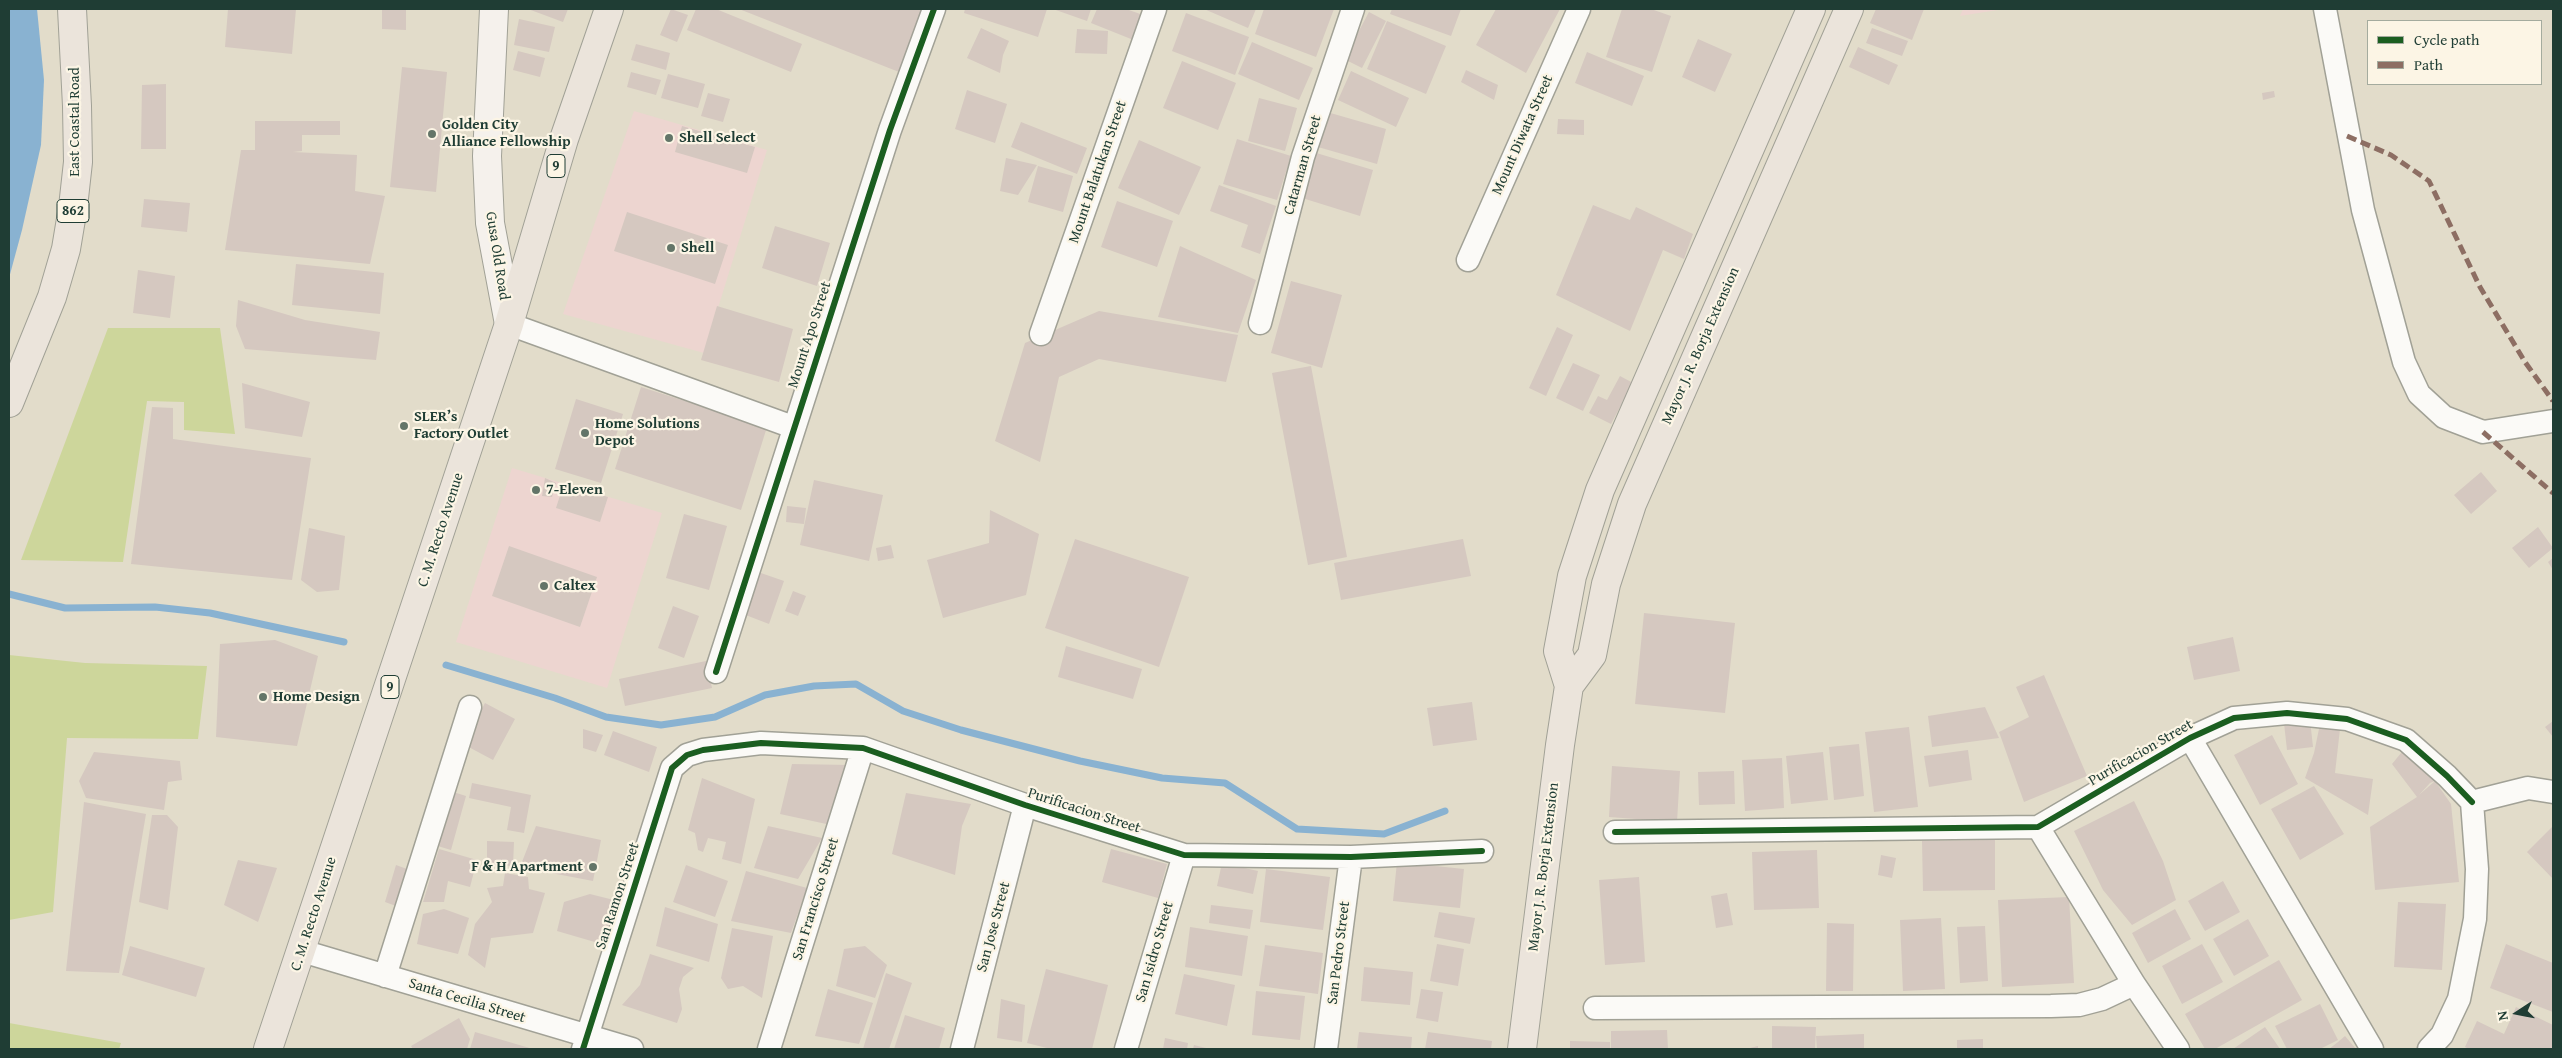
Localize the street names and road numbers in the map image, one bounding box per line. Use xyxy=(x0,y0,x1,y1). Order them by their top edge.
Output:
street label: East Coastal Road xyxy=(66,67,84,177)
street label: Mount Diwata Street xyxy=(1488,72,1558,198)
street label: Mount Balatukan Street xyxy=(1065,98,1131,246)
street label: Catarman Street xyxy=(1280,113,1326,217)
road number: 9 xyxy=(547,154,565,178)
road number: 862 xyxy=(57,200,89,222)
street label: Gusa Old Road xyxy=(481,210,513,302)
street label: Mayor J. R. Borja Extension xyxy=(1658,265,1744,427)
street label: Mount Apo Street xyxy=(784,279,836,391)
street label: C. M. Recto Avenue xyxy=(414,471,468,589)
road number: 9 xyxy=(381,676,399,699)
street label: Purificacion Street xyxy=(2086,716,2196,790)
street label: Mayor J. R. Borja Extension xyxy=(1525,782,1563,952)
street label: Purificacion Street xyxy=(1025,784,1143,838)
street label: San Francisco Street xyxy=(789,835,843,963)
street label: San Ramon Street xyxy=(592,840,644,952)
street label: C. M. Recto Avenue xyxy=(287,855,341,973)
street label: San Jose Street xyxy=(973,880,1015,974)
street label: San Isidro Street xyxy=(1132,900,1178,1004)
street label: San Pedro Street xyxy=(1324,900,1354,1006)
street label: Santa Cecilia Street xyxy=(406,975,528,1027)

